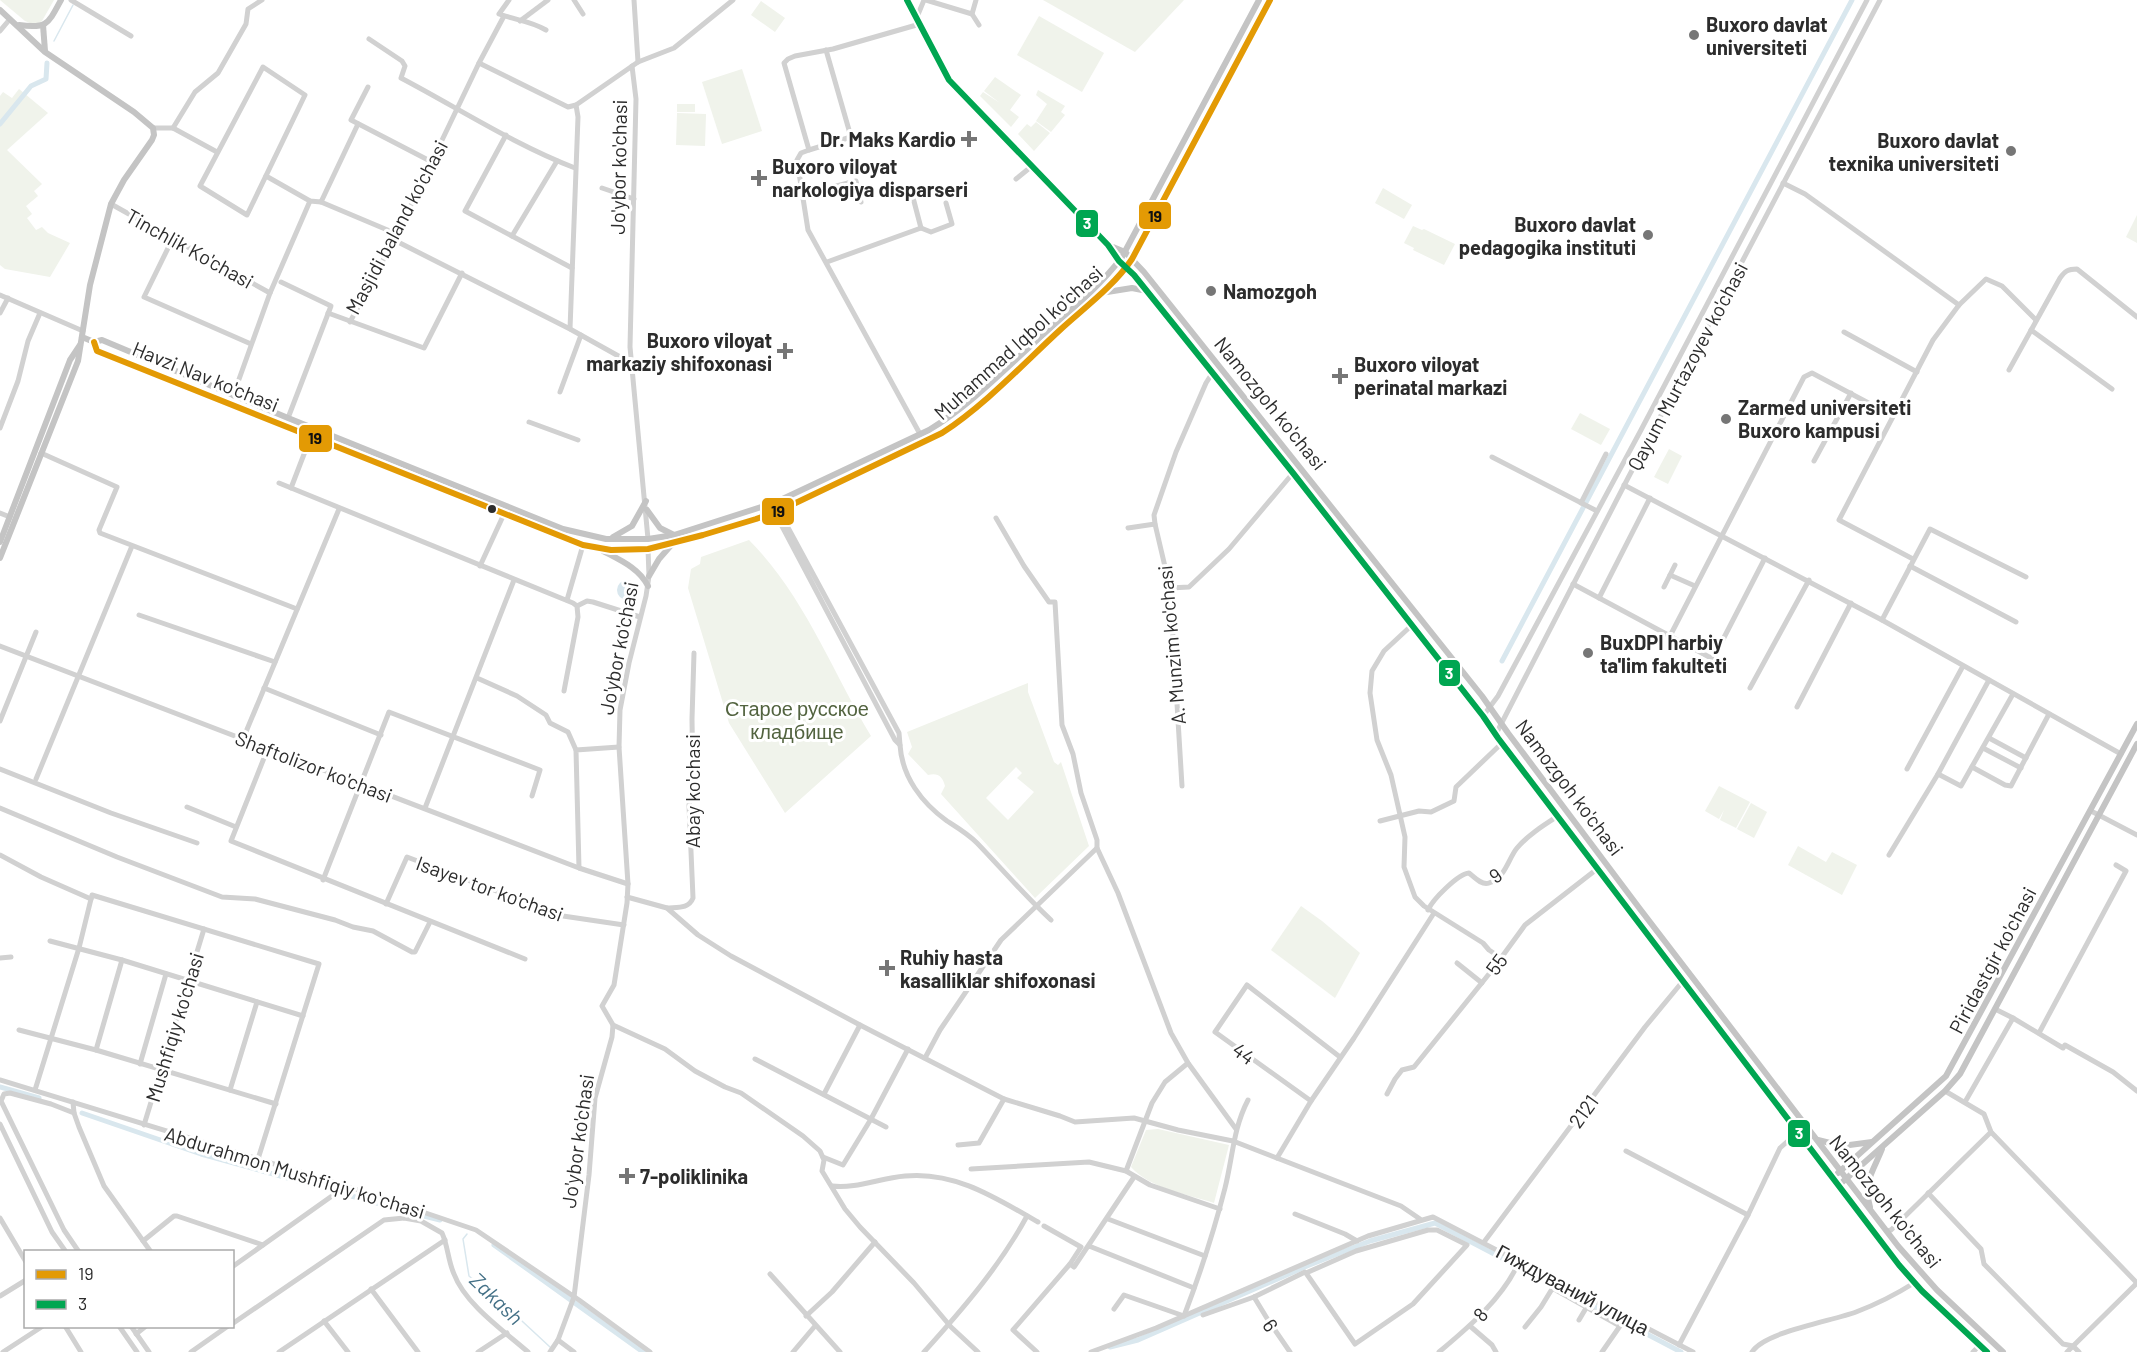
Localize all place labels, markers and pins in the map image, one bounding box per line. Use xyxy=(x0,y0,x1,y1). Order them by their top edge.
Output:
place label: Buxoro davlat universiteti xyxy=(1706,12,1828,59)
marker: Buxoro davlat universiteti xyxy=(1687,28,1701,42)
place label: Dr. Maks Kardio xyxy=(820,127,956,151)
place label: Buxoro davlat texnika universiteti xyxy=(1828,128,1999,175)
marker: Dr. Maks Kardio xyxy=(960,130,978,148)
marker: Buxoro davlat texnika universiteti xyxy=(2004,144,2018,158)
place label: Buxoro viloyat narkologiya disparseri xyxy=(772,154,968,201)
marker: Buxoro viloyat narkologiya disparseri xyxy=(750,169,768,187)
place label: Buxoro davlat pedagogika instituti xyxy=(1459,212,1636,259)
marker: Buxoro davlat pedagogika instituti xyxy=(1641,228,1655,242)
place label: Namozgoh xyxy=(1223,279,1317,303)
marker: Namozgoh xyxy=(1204,284,1218,298)
place label: Buxoro viloyat markaziy shifoxonasi xyxy=(586,328,772,375)
marker: Buxoro viloyat markaziy shifoxonasi xyxy=(776,342,794,360)
place label: Buxoro viloyat perinatal markazi xyxy=(1354,352,1507,399)
marker: Buxoro viloyat perinatal markazi xyxy=(1331,367,1349,385)
place label: Zarmed universiteti Buxoro kampusi xyxy=(1738,395,1911,442)
marker: Zarmed universiteti Buxoro kampusi xyxy=(1719,412,1733,426)
unlabelled marker xyxy=(486,503,498,515)
place label: BuxDPI harbiy ta'lim fakulteti xyxy=(1600,630,1727,677)
marker: BuxDPI harbiy ta'lim fakulteti xyxy=(1581,646,1595,660)
place label: Ruhiy hasta kasalliklar shifoxonasi xyxy=(900,945,1096,992)
marker: Ruhiy hasta kasalliklar shifoxonasi xyxy=(878,959,896,977)
place label: 7-poliklinika xyxy=(640,1164,748,1188)
marker: 7-poliklinika xyxy=(618,1167,636,1185)

